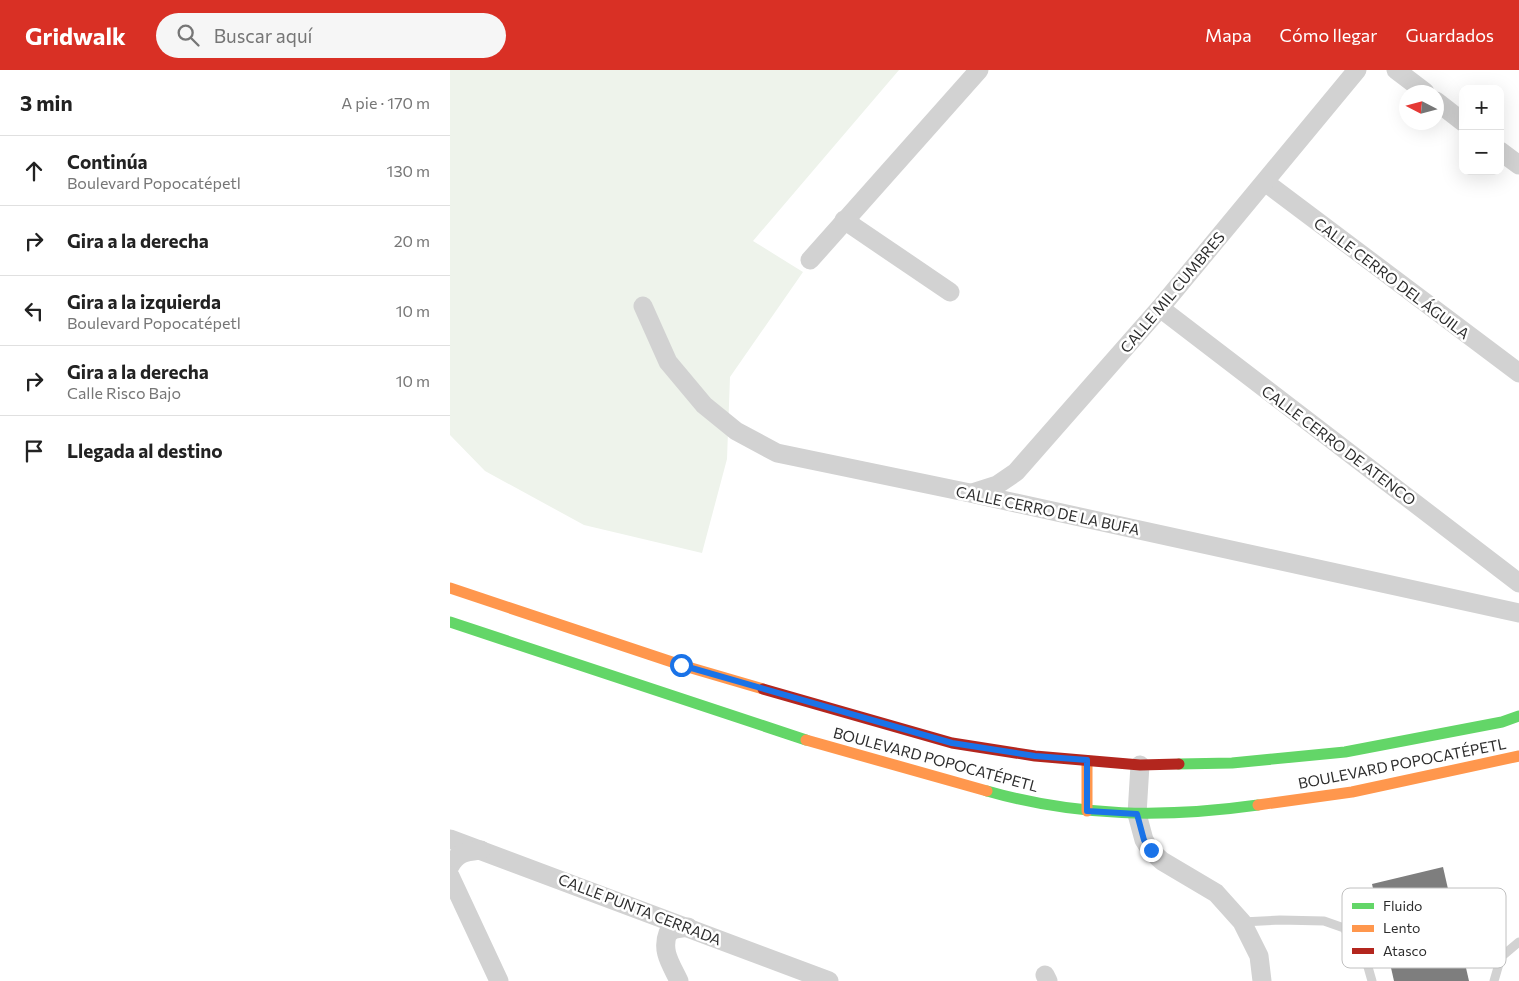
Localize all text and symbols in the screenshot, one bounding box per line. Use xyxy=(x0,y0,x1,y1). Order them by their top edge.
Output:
search box xyxy=(156,13,506,58)
text: Gridwalk xyxy=(25,21,126,50)
icon: search xyxy=(174,21,202,49)
text: Buscar aquí xyxy=(214,24,312,47)
text: Mapa xyxy=(1205,24,1252,46)
text: Cómo llegar xyxy=(1280,24,1377,46)
text: Guardados xyxy=(1405,24,1494,46)
north arrow xyxy=(1399,85,1444,130)
map controls xyxy=(1459,85,1504,175)
button: + xyxy=(1459,85,1504,130)
text: 3 min xyxy=(20,90,73,115)
text: A pie · 170 m xyxy=(341,93,430,112)
button: − xyxy=(1459,130,1504,175)
text: Continúa xyxy=(67,150,148,173)
icon: ahead xyxy=(20,157,48,185)
text: 130 m xyxy=(387,161,430,180)
text: Boulevard Popocatépetl xyxy=(67,173,241,192)
street label: CALLE CERRO DEL ÁGUILA xyxy=(1311,213,1474,342)
icon: right xyxy=(20,227,48,255)
street label: CALLE MIL CUMBRES xyxy=(1116,228,1228,356)
text: Gira a la derecha xyxy=(67,229,209,252)
text: 20 m xyxy=(394,231,430,250)
text: Gira a la izquierda xyxy=(67,290,221,313)
icon: left xyxy=(20,297,48,325)
text: 10 m xyxy=(396,301,430,320)
text: Boulevard Popocatépetl xyxy=(67,313,241,332)
text: Gira a la derecha xyxy=(67,360,209,383)
icon: right xyxy=(20,367,48,395)
text: 10 m xyxy=(396,371,430,390)
street label: CALLE CERRO DE ATENCO xyxy=(1259,381,1419,509)
text: Calle Risco Bajo xyxy=(67,383,181,402)
icon: arrive xyxy=(20,437,48,465)
text: Llegada al destino xyxy=(67,439,223,462)
street label: CALLE CERRO DE LA BUFA xyxy=(954,482,1142,538)
route start xyxy=(670,654,693,677)
street label: BOULEVARD POPOCATÉPETL xyxy=(831,722,1041,795)
street label: BOULEVARD POPOCATÉPETL xyxy=(1296,733,1508,792)
route end xyxy=(1140,839,1163,862)
street label: CALLE PUNTA CERRADA xyxy=(556,870,724,948)
legend xyxy=(1342,888,1506,968)
text: Fluido xyxy=(1383,897,1422,914)
text: Lento xyxy=(1383,919,1420,936)
text: Atasco xyxy=(1383,942,1427,959)

